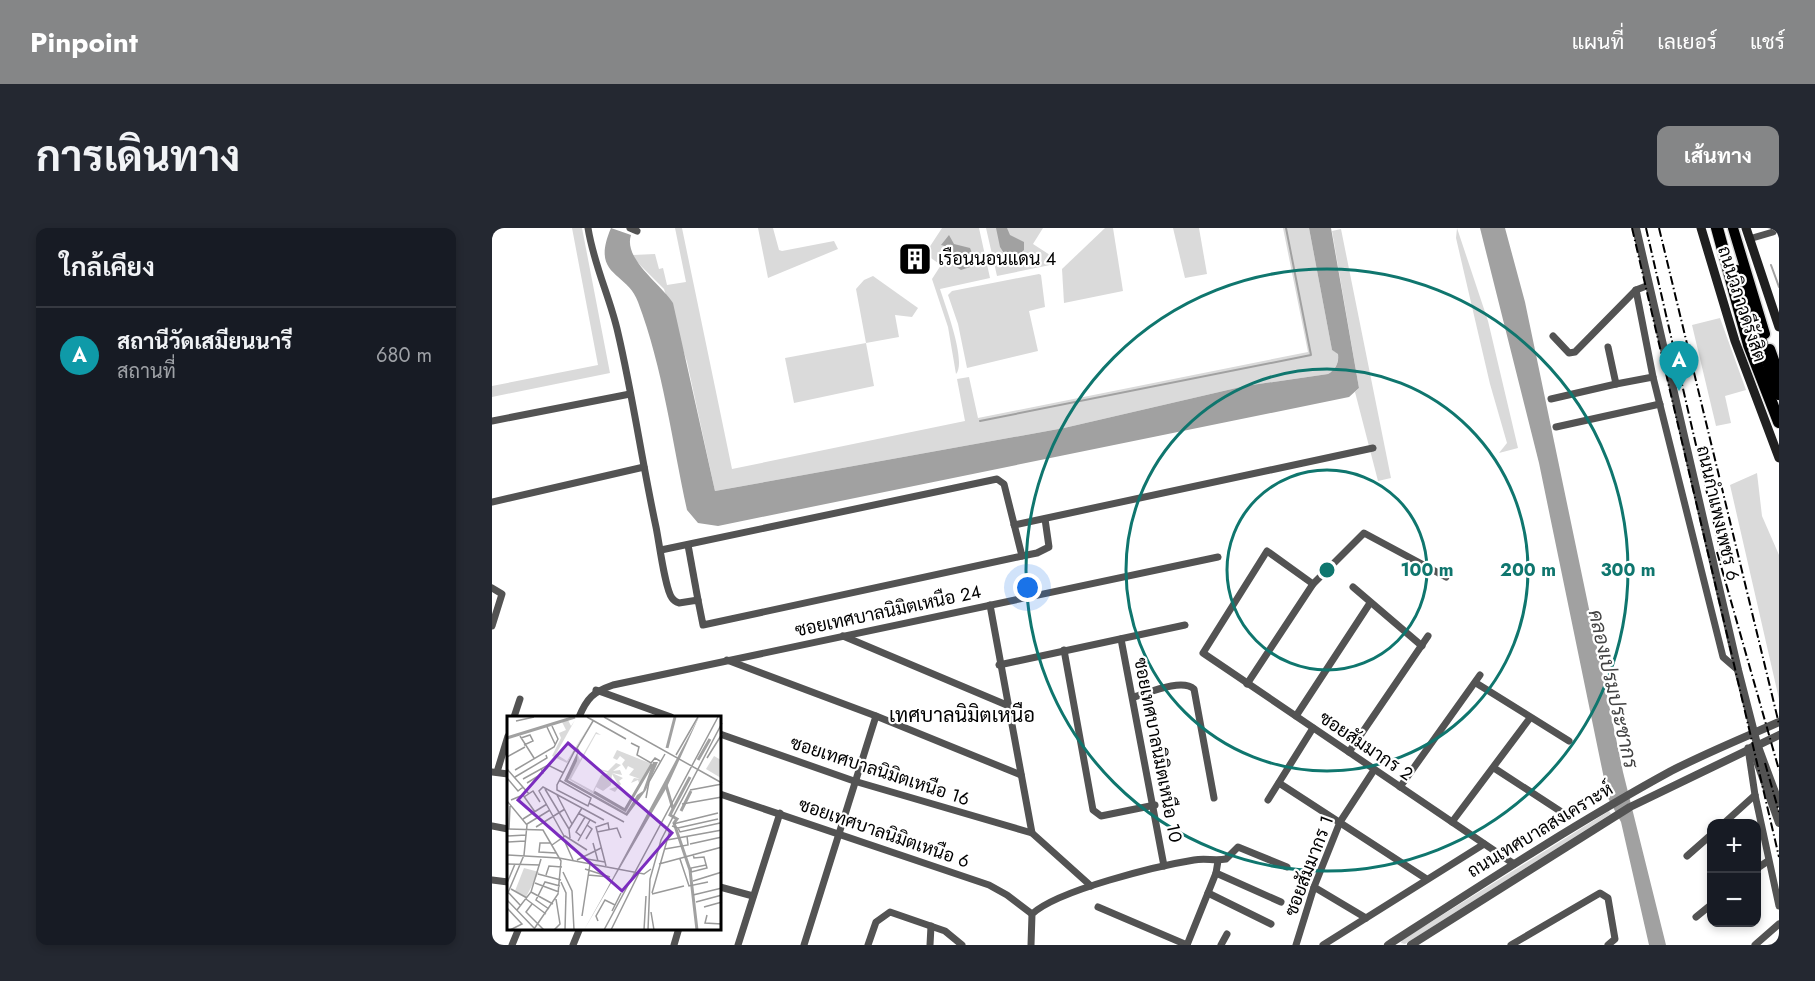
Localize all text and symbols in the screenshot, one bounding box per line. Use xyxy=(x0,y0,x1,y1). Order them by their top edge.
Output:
text: Pinpoint xyxy=(30,22,138,63)
text: แผนที่ xyxy=(1572,27,1624,57)
text: เลเยอร์ xyxy=(1657,27,1717,57)
text: แชร์ xyxy=(1750,27,1785,57)
text: การเดินทาง xyxy=(36,126,240,187)
button: เส้นทาง xyxy=(1657,126,1779,186)
building icon: เรือนนอนแดน 4 xyxy=(897,241,933,277)
street label: ถนนวิภาวดีรังสิต xyxy=(1711,243,1773,365)
place label: เรือนนอนแดน 4 xyxy=(938,246,1056,272)
text: ใกล้เคียง xyxy=(60,248,155,286)
text: สถานีวัดเสมียนนารี xyxy=(117,325,292,357)
text: A xyxy=(72,341,87,370)
text: 680 m xyxy=(376,341,432,370)
pin: A xyxy=(1660,342,1698,391)
text: สถานที่ xyxy=(117,357,176,386)
street label: ถนนกำแพงเพชร 6 xyxy=(1690,443,1746,583)
text: 100 m xyxy=(1400,557,1454,583)
text: 200 m xyxy=(1500,557,1556,583)
text: 300 m xyxy=(1600,557,1656,583)
centre of rings xyxy=(1317,560,1337,580)
your location xyxy=(1013,573,1042,602)
street label: ซอยเทศบาลนิมิตเหนือ 24 xyxy=(793,579,983,643)
water label: คลองเปรมประชากร xyxy=(1581,607,1646,773)
street label: ซอยเทศบาลนิมิตเหนือ 10 xyxy=(1127,655,1189,845)
district label: เทศบาลนิมิตเหนือ xyxy=(889,701,1035,730)
street label: ซอยสัมมากร 2 xyxy=(1314,705,1418,787)
inset map xyxy=(507,716,722,930)
street label: ซอยเทศบาลนิมิตเหนือ 16 xyxy=(787,730,973,812)
street label: ถนนเทศบาลสงเคราะห์ xyxy=(1462,776,1618,884)
street label: ซอยเทศบาลนิมิตเหนือ 6 xyxy=(795,792,973,874)
street label: ซอยสัมมากร 1 xyxy=(1278,812,1340,920)
map controls xyxy=(1707,819,1761,927)
button: + xyxy=(1707,819,1761,873)
button: − xyxy=(1707,873,1761,927)

